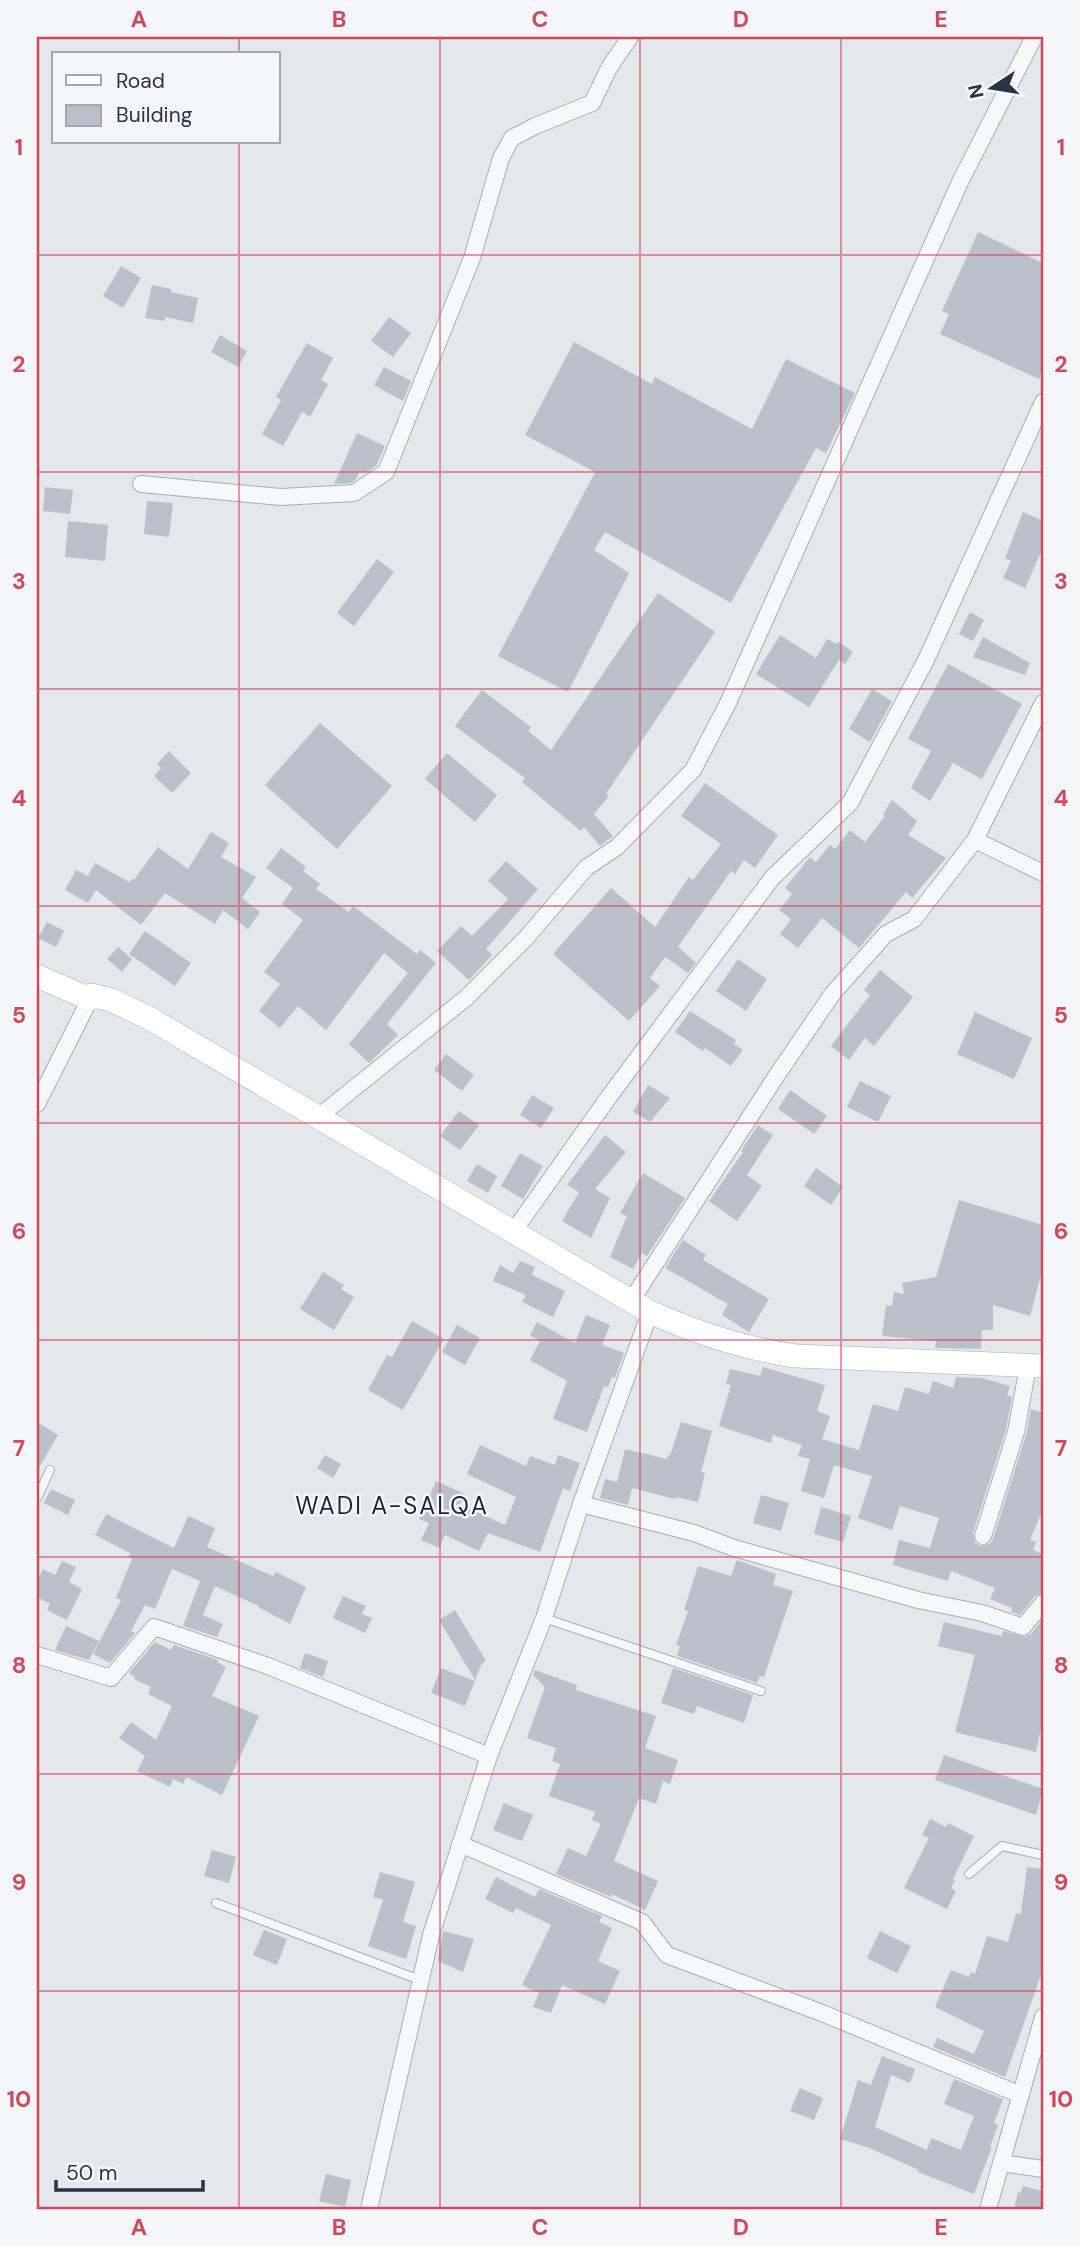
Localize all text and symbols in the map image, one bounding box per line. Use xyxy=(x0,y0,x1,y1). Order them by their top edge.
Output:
text: A xyxy=(131,4,147,34)
text: B xyxy=(332,4,346,34)
text: C xyxy=(532,4,548,34)
text: D xyxy=(733,4,749,34)
text: E xyxy=(934,4,948,34)
legend xyxy=(52,52,280,144)
north arrow xyxy=(958,52,1028,122)
text: Road xyxy=(116,67,165,95)
text: N xyxy=(962,82,990,101)
text: Building xyxy=(116,101,193,129)
text: 1 xyxy=(15,132,23,162)
text: 1 xyxy=(1057,132,1065,162)
text: 2 xyxy=(12,349,26,379)
text: 2 xyxy=(1054,349,1068,379)
text: 3 xyxy=(12,566,26,596)
text: 3 xyxy=(1054,566,1068,596)
text: 4 xyxy=(12,783,27,813)
text: 4 xyxy=(1054,783,1069,813)
text: 5 xyxy=(12,1000,26,1030)
text: 5 xyxy=(1054,1000,1068,1030)
text: 6 xyxy=(12,1216,26,1246)
text: 6 xyxy=(1054,1216,1068,1246)
text: 7 xyxy=(13,1433,25,1463)
text: 7 xyxy=(1055,1433,1067,1463)
district label: WADI A-SALQA xyxy=(295,1490,489,1521)
text: 8 xyxy=(12,1650,26,1680)
text: 8 xyxy=(1054,1650,1068,1680)
text: 9 xyxy=(12,1867,26,1897)
text: 9 xyxy=(1054,1867,1068,1897)
text: 10 xyxy=(7,2084,31,2114)
text: 10 xyxy=(1049,2084,1073,2114)
scale bar xyxy=(56,2148,203,2192)
text: 50 m xyxy=(66,2159,117,2187)
text: A xyxy=(131,2212,147,2242)
text: B xyxy=(332,2212,346,2242)
text: C xyxy=(532,2212,548,2242)
text: D xyxy=(733,2212,749,2242)
text: E xyxy=(934,2212,948,2242)

